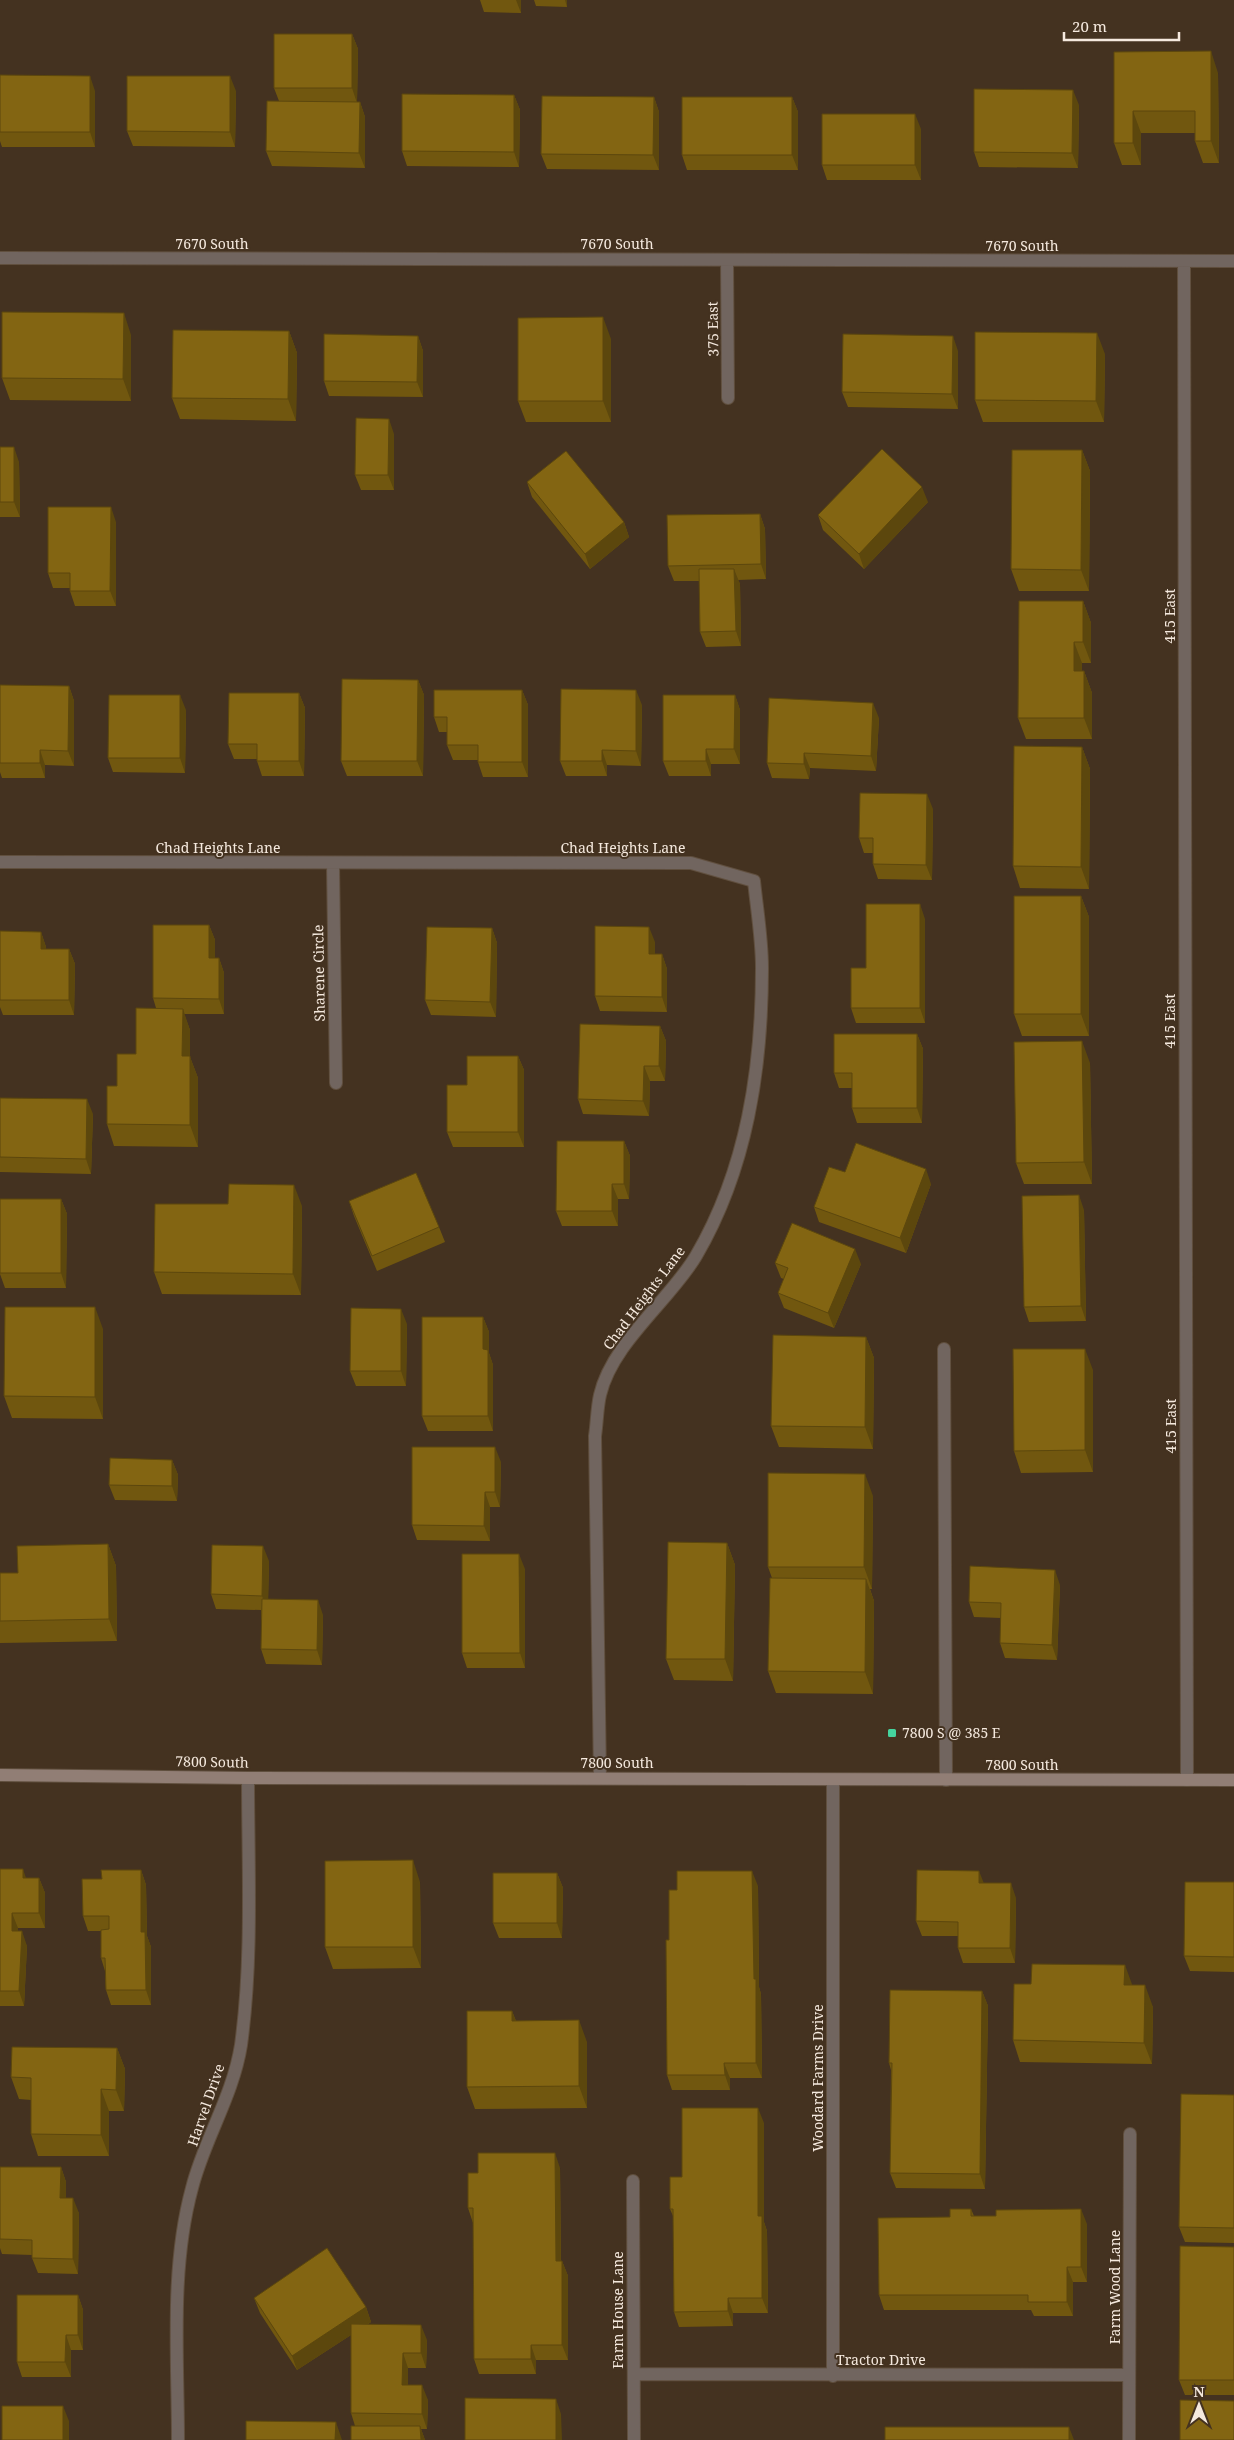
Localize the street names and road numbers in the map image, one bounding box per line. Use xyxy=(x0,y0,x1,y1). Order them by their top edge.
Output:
street label: 7670 South xyxy=(175,234,249,253)
street label: 7670 South xyxy=(580,234,654,253)
street label: 7670 South xyxy=(985,236,1059,255)
street label: 375 East xyxy=(703,301,722,357)
street label: 415 East xyxy=(1160,588,1179,643)
street label: Chad Heights Lane xyxy=(155,838,281,857)
street label: Chad Heights Lane xyxy=(560,838,686,857)
street label: Sharene Circle xyxy=(308,924,329,1022)
street label: 415 East xyxy=(1160,993,1179,1048)
street label: Chad Heights Lane xyxy=(598,1242,689,1353)
street label: 415 East xyxy=(1161,1398,1180,1453)
street label: 7800 South xyxy=(175,1751,249,1772)
street label: 7800 South xyxy=(580,1753,654,1772)
street label: 7800 South xyxy=(985,1755,1059,1774)
street label: Woodard Farms Drive xyxy=(808,2004,827,2152)
street label: Harvel Drive xyxy=(183,2061,229,2149)
street label: Farm Wood Lane xyxy=(1105,2230,1124,2344)
street label: Farm House Lane xyxy=(608,2251,627,2369)
street label: Tractor Drive xyxy=(836,2350,926,2369)

